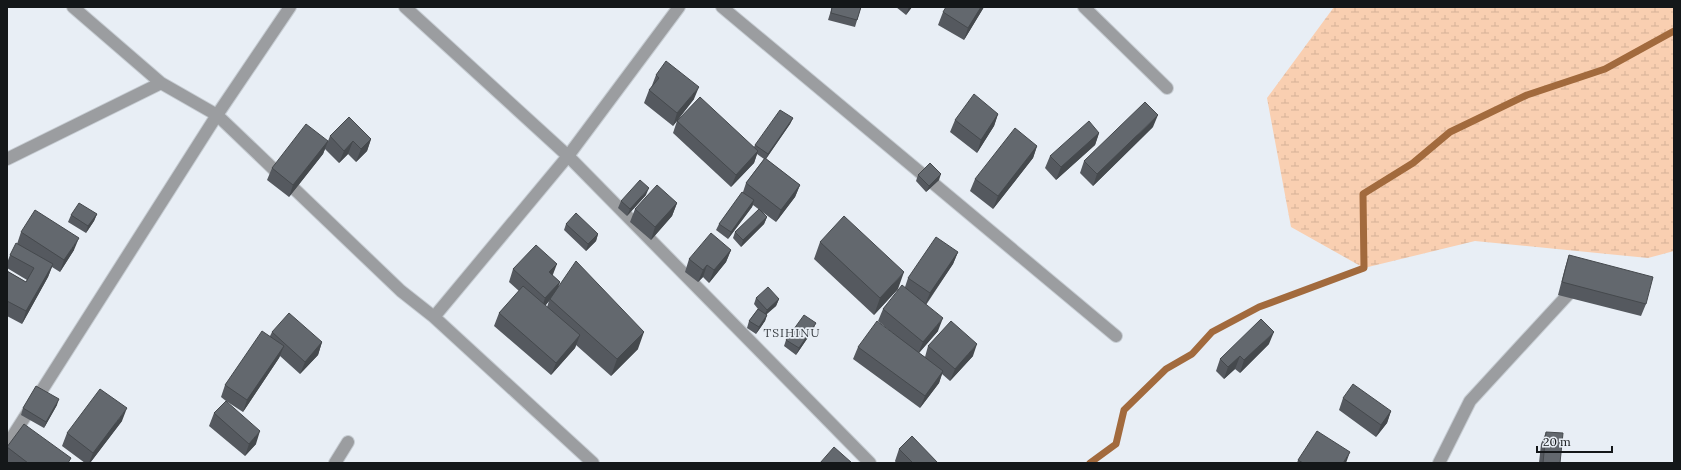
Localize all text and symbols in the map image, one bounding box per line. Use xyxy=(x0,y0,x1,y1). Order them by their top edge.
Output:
district label: TSIHINU xyxy=(763,325,821,340)
scale bar xyxy=(1537,428,1612,454)
text: 20 m xyxy=(1543,434,1571,449)

